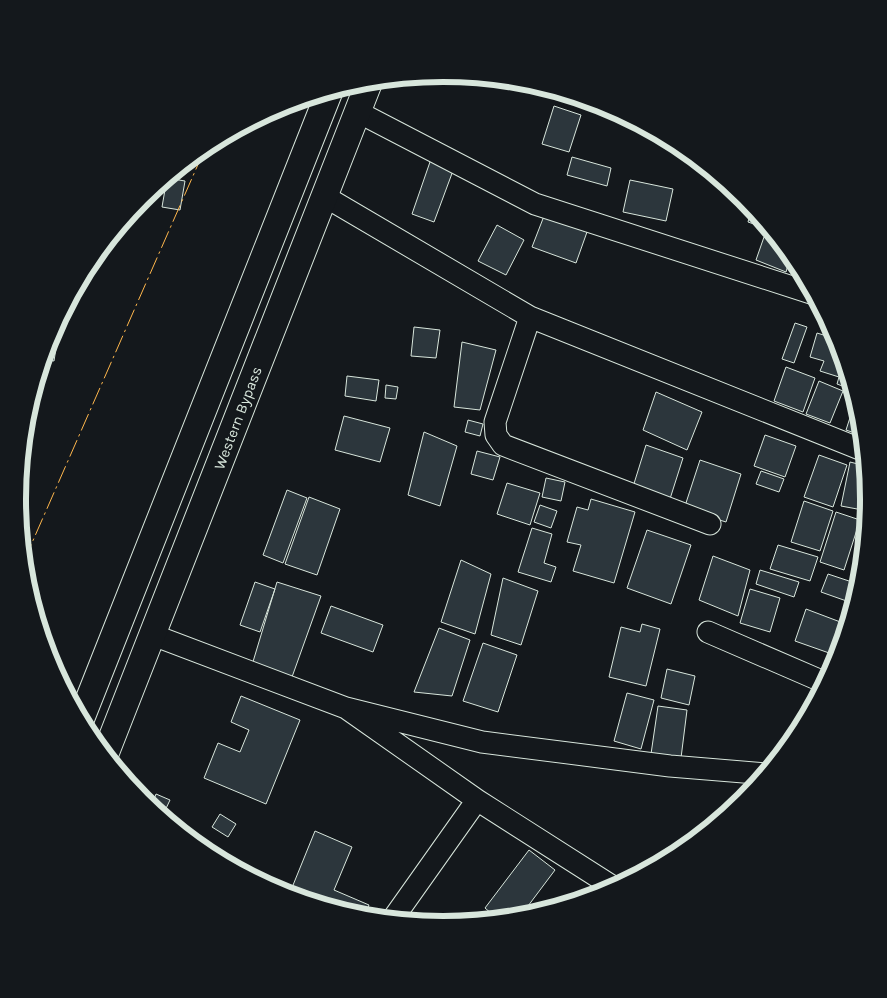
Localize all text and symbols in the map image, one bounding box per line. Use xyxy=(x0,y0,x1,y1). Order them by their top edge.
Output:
street label: Western Bypass xyxy=(210,364,266,472)

